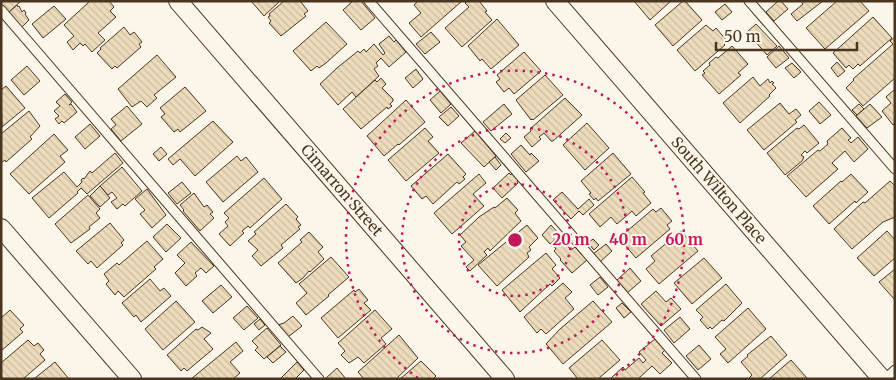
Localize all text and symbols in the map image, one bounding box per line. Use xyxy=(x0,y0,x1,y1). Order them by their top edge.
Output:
scale bar xyxy=(716,20,857,52)
text: 50 m xyxy=(724,27,761,46)
street label: South Wilton Place xyxy=(667,133,771,248)
street label: Cimarron Street xyxy=(297,140,387,240)
text: 20 m xyxy=(552,230,590,249)
text: 40 m xyxy=(609,230,647,249)
text: 60 m xyxy=(665,230,703,249)
centre of rings xyxy=(506,231,524,249)

